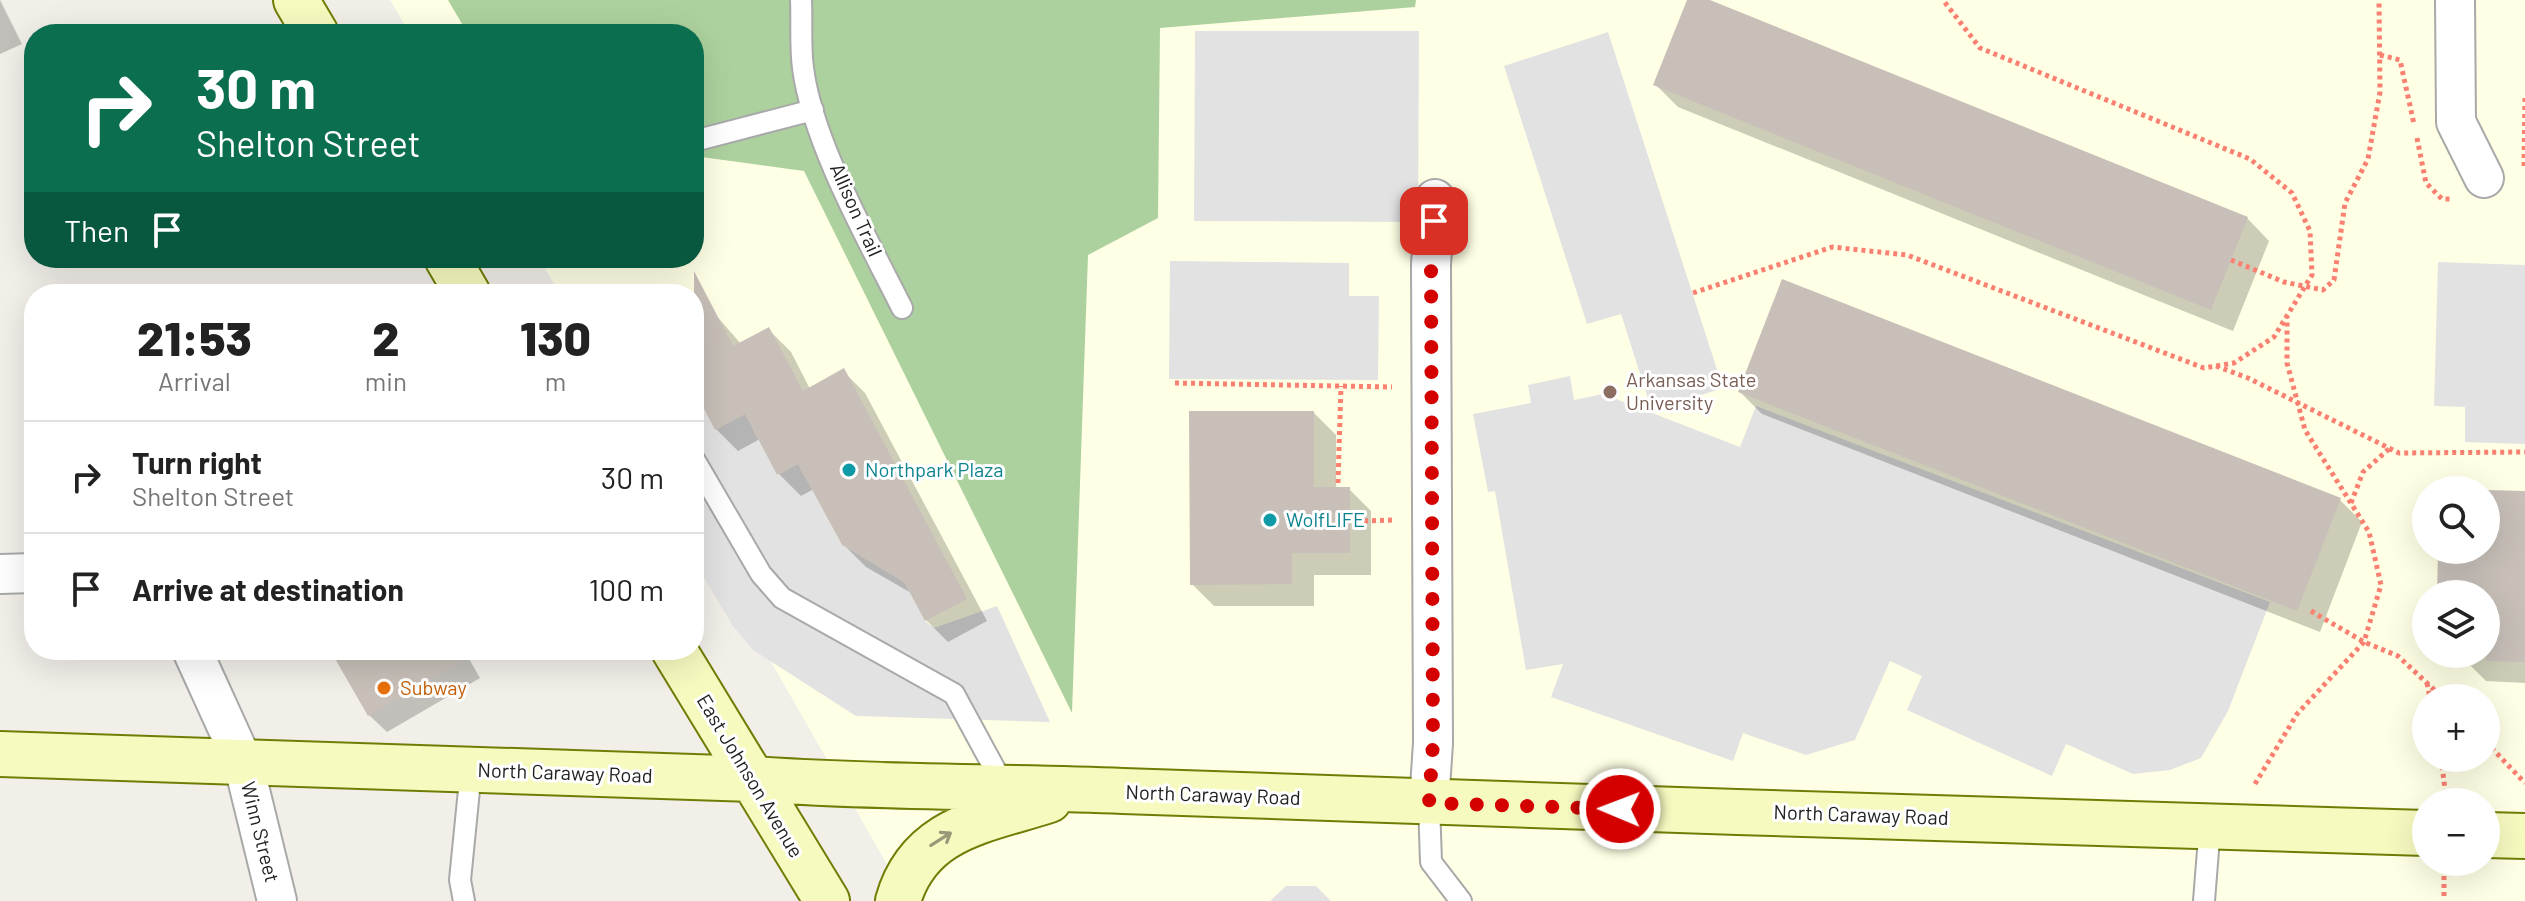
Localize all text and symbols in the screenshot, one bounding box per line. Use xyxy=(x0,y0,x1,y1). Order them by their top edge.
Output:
text: 30 m xyxy=(196,53,316,120)
icon: right xyxy=(64,56,168,160)
text: Shelton Street xyxy=(196,121,421,164)
street label: Allison Trail xyxy=(826,159,888,260)
pin xyxy=(1400,187,1468,255)
icon: arrive xyxy=(1412,199,1456,243)
icon: arrive xyxy=(145,208,189,252)
text: Then xyxy=(64,212,129,248)
text: 21:53 xyxy=(137,308,252,366)
text: 2 xyxy=(372,308,400,366)
text: 130 xyxy=(520,308,591,366)
text: Arrival xyxy=(158,365,231,396)
text: min xyxy=(365,365,407,396)
text: m xyxy=(545,365,566,396)
place label: Arkansas State University xyxy=(1626,367,1756,414)
marker: Arkansas State University xyxy=(1601,383,1619,401)
text: Turn right xyxy=(132,444,262,480)
icon: right xyxy=(64,455,108,499)
place label: Northpark Plaza xyxy=(865,457,1003,481)
text: 30 m xyxy=(601,459,664,495)
marker: Northpark Plaza xyxy=(840,461,858,479)
map controls xyxy=(2412,476,2500,876)
button: search xyxy=(2412,476,2500,564)
text: Shelton Street xyxy=(132,480,294,511)
place label: WolfLIFE xyxy=(1286,507,1365,531)
marker: WolfLIFE xyxy=(1261,511,1279,529)
icon: arrive xyxy=(64,567,108,611)
text: Arrive at destination xyxy=(132,571,404,607)
text: 100 m xyxy=(589,571,664,607)
button: layers xyxy=(2412,580,2500,668)
place label: Subway xyxy=(400,675,467,699)
marker: Subway xyxy=(375,679,393,697)
button: + xyxy=(2412,684,2500,772)
street label: East Johnson Avenue xyxy=(693,690,809,861)
street label: North Caraway Road xyxy=(477,757,653,787)
position arrow xyxy=(1578,767,1662,851)
street label: Winn Street xyxy=(237,779,285,885)
street label: North Caraway Road xyxy=(1125,779,1301,809)
button: − xyxy=(2412,788,2500,876)
street label: North Caraway Road xyxy=(1773,799,1949,829)
one-way arrow xyxy=(929,831,952,847)

